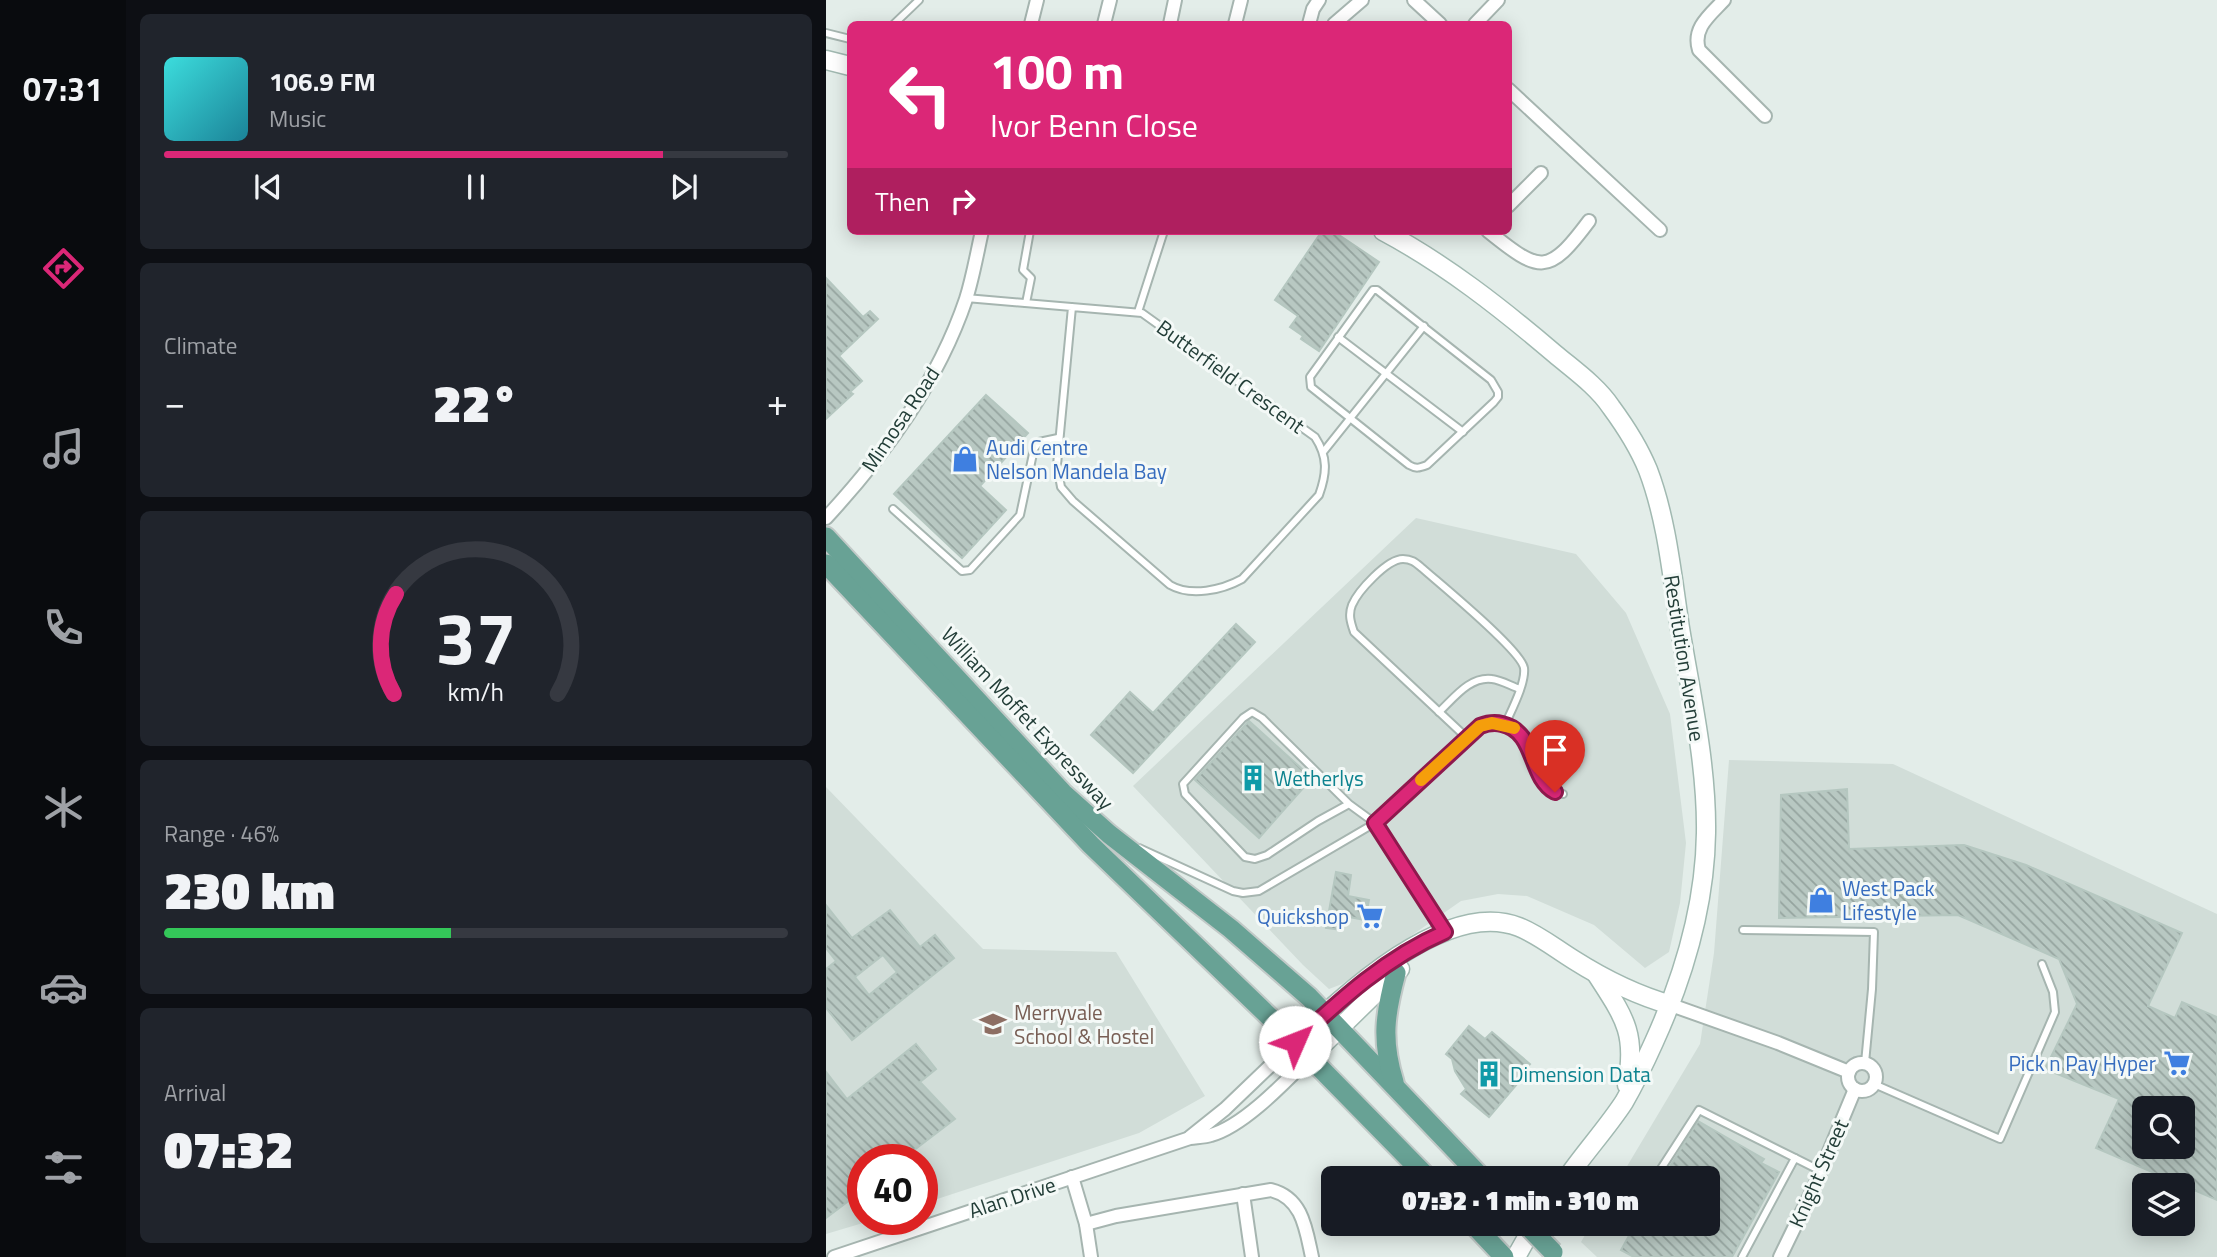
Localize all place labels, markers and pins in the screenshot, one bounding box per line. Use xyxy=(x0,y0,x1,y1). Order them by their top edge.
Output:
place label: Audi Centre Nelson Mandela Bay xyxy=(986,431,1167,487)
shop icon: Audi Centre Nelson Mandela Bay xyxy=(950,444,980,474)
pin xyxy=(1525,720,1585,792)
place label: Wetherlys xyxy=(1274,762,1364,794)
building icon: Wetherlys xyxy=(1238,763,1268,793)
place label: West Pack Lifestyle xyxy=(1842,872,1935,928)
shop icon: West Pack Lifestyle xyxy=(1806,885,1836,915)
place label: Quickshop xyxy=(1257,900,1349,932)
supermarket icon: Quickshop xyxy=(1355,901,1385,931)
place label: Merryvale School & Hostel xyxy=(1014,996,1154,1052)
school or university icon: Merryvale School & Hostel xyxy=(978,1009,1008,1039)
place label: Pick n Pay Hyper xyxy=(2008,1047,2156,1079)
supermarket icon: Pick n Pay Hyper xyxy=(2162,1048,2192,1078)
place label: Dimension Data xyxy=(1510,1058,1651,1090)
building icon: Dimension Data xyxy=(1474,1059,1504,1089)

